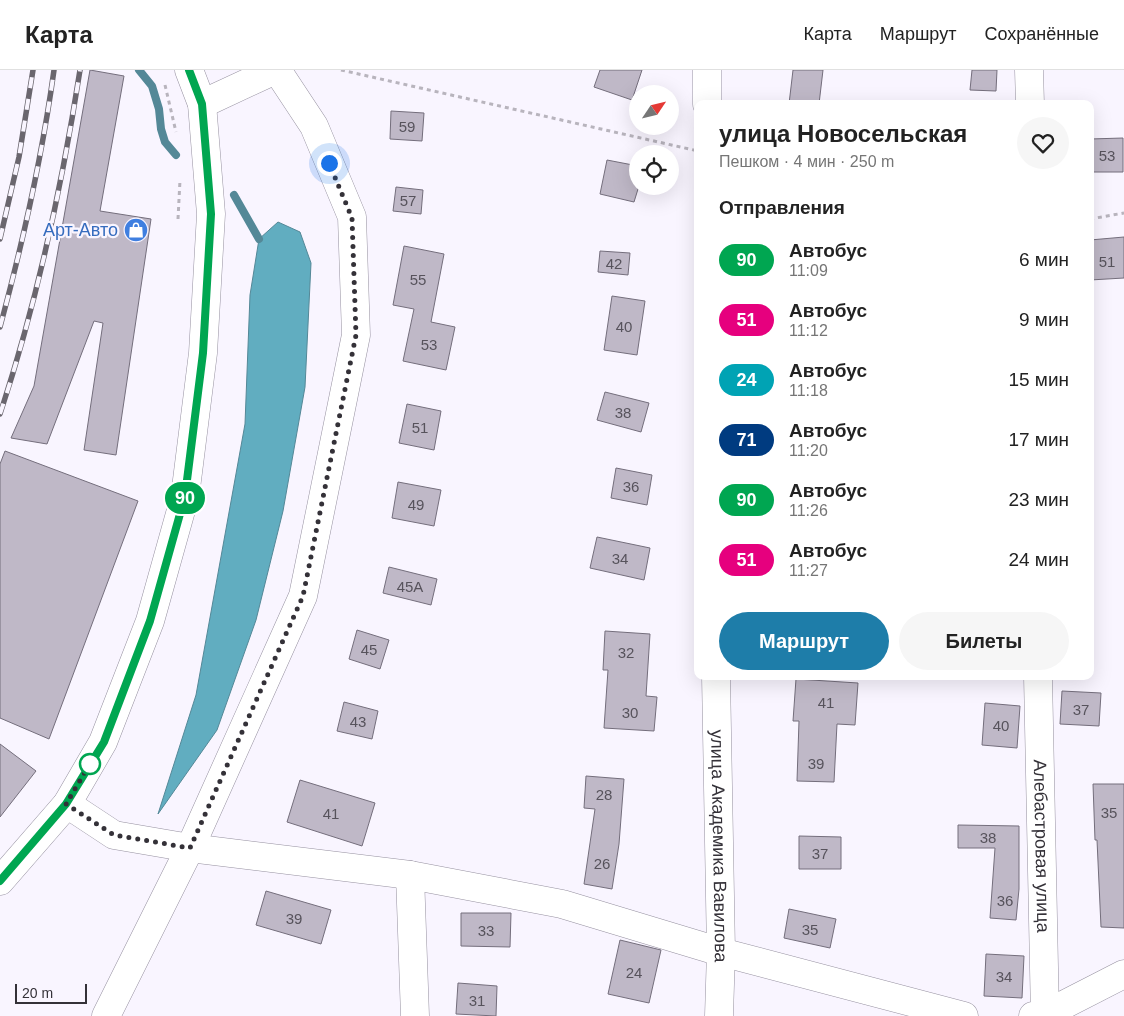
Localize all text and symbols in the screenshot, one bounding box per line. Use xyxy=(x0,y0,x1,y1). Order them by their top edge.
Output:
text: Карта xyxy=(25,21,93,48)
text: Карта xyxy=(804,24,852,44)
text: Маршрут xyxy=(880,24,956,44)
text: Сохранённые xyxy=(984,24,1099,44)
north arrow xyxy=(629,85,679,135)
map controls xyxy=(629,85,679,195)
button: heart xyxy=(1017,117,1069,169)
house number: 59 xyxy=(399,118,415,135)
text: улица Новосельская xyxy=(719,120,967,147)
button: locate xyxy=(629,145,679,195)
house number: 53 xyxy=(1099,147,1115,164)
your location xyxy=(317,151,342,176)
text: Пешком · 4 мин · 250 m xyxy=(719,153,894,170)
house number: 57 xyxy=(400,192,416,209)
text: Отправления xyxy=(719,197,845,218)
shop icon: Арт-Авто xyxy=(123,217,149,243)
place label: Арт-Авто xyxy=(43,220,118,240)
text: Автобус xyxy=(789,240,867,261)
text: 6 мин xyxy=(1019,249,1069,270)
text: 90 xyxy=(736,250,757,270)
house number: 51 xyxy=(1099,253,1115,270)
house number: 42 xyxy=(606,255,622,272)
text: 11:09 xyxy=(789,262,828,279)
house number: 55 xyxy=(410,271,426,288)
text: Автобус xyxy=(789,300,867,321)
text: 9 мин xyxy=(1019,309,1069,330)
text: 51 xyxy=(736,310,757,330)
house number: 40 xyxy=(616,318,632,335)
text: 11:12 xyxy=(789,322,828,339)
house number: 53 xyxy=(421,336,437,353)
text: Автобус xyxy=(789,360,867,381)
text: 15 мин xyxy=(1008,369,1069,390)
text: 24 xyxy=(736,370,757,390)
text: 11:18 xyxy=(789,382,828,399)
house number: 38 xyxy=(615,404,631,421)
house number: 51 xyxy=(412,419,428,436)
text: Автобус xyxy=(789,420,867,441)
text: 17 мин xyxy=(1008,429,1069,450)
text: 71 xyxy=(736,430,757,450)
text: 11:20 xyxy=(789,442,828,459)
house number: 36 xyxy=(623,478,639,495)
text: Автобус xyxy=(789,480,867,501)
line badge: 90 xyxy=(162,482,208,514)
text: 90 xyxy=(175,488,195,508)
text: 23 мин xyxy=(1008,489,1069,510)
text: 90 xyxy=(736,490,757,510)
house number: 49 xyxy=(408,496,424,513)
text: 11:26 xyxy=(789,502,828,519)
text: Автобус xyxy=(789,540,867,561)
text: 24 мин xyxy=(1008,549,1069,570)
house number: 34 xyxy=(612,550,628,567)
text: 51 xyxy=(736,550,757,570)
text: 11:27 xyxy=(789,562,828,579)
house number: 45А xyxy=(397,578,423,595)
button: Маршрут xyxy=(719,612,889,670)
button: Билеты xyxy=(899,612,1069,670)
house number: 45 xyxy=(361,641,377,658)
house number: 32 xyxy=(618,644,634,661)
house number: 41 xyxy=(818,694,834,711)
house number: 37 xyxy=(1073,701,1089,718)
house number: 30 xyxy=(622,704,638,721)
house number: 43 xyxy=(350,713,366,730)
house number: 40 xyxy=(993,717,1009,734)
street label: улица Академика Вавилова xyxy=(707,729,731,964)
unlabelled marker xyxy=(79,753,101,775)
house number: 39 xyxy=(808,755,824,772)
street label: Алебастровая улица xyxy=(1030,759,1053,934)
house number: 28 xyxy=(596,786,612,803)
house number: 35 xyxy=(1101,804,1117,821)
house number: 41 xyxy=(323,805,339,822)
house number: 38 xyxy=(980,829,996,846)
house number: 37 xyxy=(812,845,828,862)
house number: 26 xyxy=(594,855,610,872)
house number: 36 xyxy=(997,892,1013,909)
house number: 39 xyxy=(286,910,302,927)
house number: 35 xyxy=(802,921,818,938)
house number: 33 xyxy=(478,922,494,939)
house number: 24 xyxy=(626,964,642,981)
house number: 34 xyxy=(996,968,1012,985)
scale bar xyxy=(15,981,88,1004)
text: 20 m xyxy=(22,985,53,1001)
house number: 31 xyxy=(469,992,485,1009)

